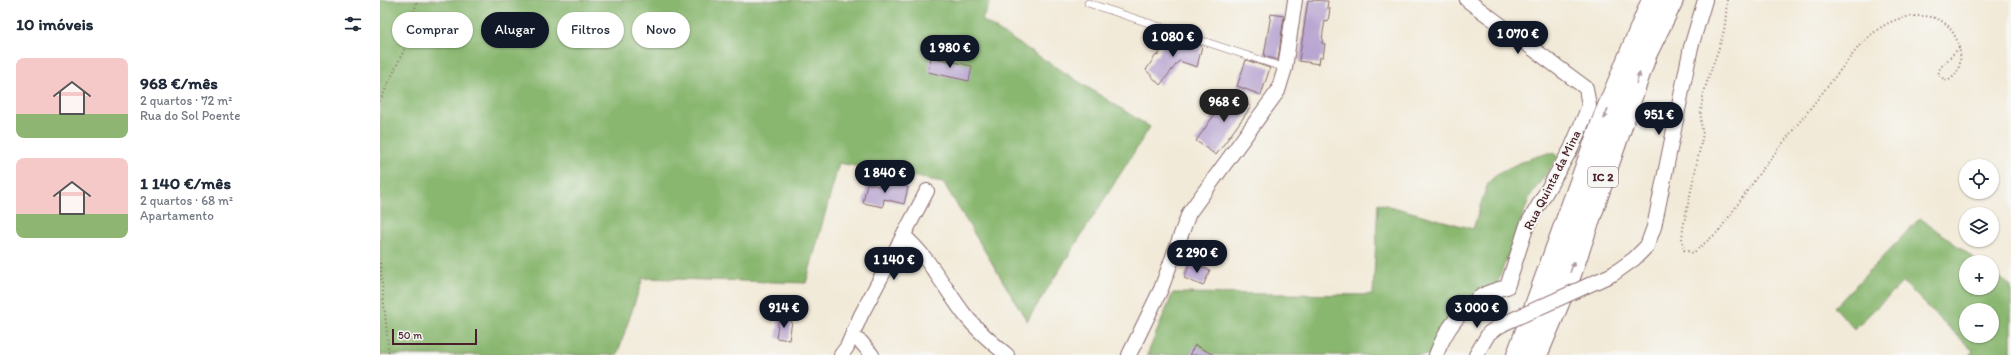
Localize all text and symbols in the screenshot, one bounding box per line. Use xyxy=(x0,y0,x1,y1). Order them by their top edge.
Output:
chip: Comprar xyxy=(392,12,473,48)
chip: Alugar xyxy=(481,12,549,48)
chip: Filtros xyxy=(557,12,624,48)
chip: Novo xyxy=(632,12,690,48)
icon: filters xyxy=(342,13,364,35)
text: 10 imóveis xyxy=(16,14,93,34)
pin: 1 070 € xyxy=(1481,21,1555,55)
pin: 1 080 € xyxy=(1136,24,1210,58)
text: 1 070 € xyxy=(1497,26,1539,41)
text: 1 080 € xyxy=(1152,29,1194,44)
pin: 1 980 € xyxy=(913,35,987,69)
text: 1 980 € xyxy=(929,40,971,55)
one-way arrow xyxy=(1635,72,1641,84)
text: 968 €/mês xyxy=(140,73,218,93)
icon: home xyxy=(48,74,96,122)
pin: 968 € xyxy=(1196,89,1252,123)
text: 2 quartos · 72 m² xyxy=(140,93,232,108)
text: 968 € xyxy=(1208,94,1240,109)
pin: 951 € xyxy=(1631,102,1687,136)
text: 951 € xyxy=(1644,107,1674,122)
text: Rua do Sol Poente xyxy=(140,108,240,123)
one-way arrow xyxy=(1602,108,1608,120)
street label: Rua Quinta da Mina xyxy=(1520,127,1584,232)
map controls xyxy=(1959,159,1999,343)
button: locate xyxy=(1959,159,1999,199)
pin: 1 840 € xyxy=(848,160,922,194)
text: 1 840 € xyxy=(864,165,906,180)
road number: IC 2 xyxy=(1588,167,1618,187)
text: 1 140 €/mês xyxy=(140,173,231,193)
icon: home xyxy=(48,174,96,222)
text: 2 quartos · 68 m² xyxy=(140,193,233,208)
button: layers xyxy=(1959,207,1999,247)
text: Apartamento xyxy=(140,208,214,223)
pin: 2 290 € xyxy=(1160,240,1234,274)
text: 2 290 € xyxy=(1176,245,1218,260)
pin: 1 140 € xyxy=(857,247,931,281)
text: 1 140 € xyxy=(873,252,915,267)
button: + xyxy=(1959,255,1999,295)
one-way arrow xyxy=(1569,261,1575,273)
pin: 914 € xyxy=(756,295,812,329)
pin: 3 000 € xyxy=(1440,295,1514,329)
text: 914 € xyxy=(769,300,800,315)
text: 3 000 € xyxy=(1455,300,1499,315)
button: − xyxy=(1959,303,1999,343)
scale bar xyxy=(392,327,477,346)
text: 50 m xyxy=(398,329,422,342)

